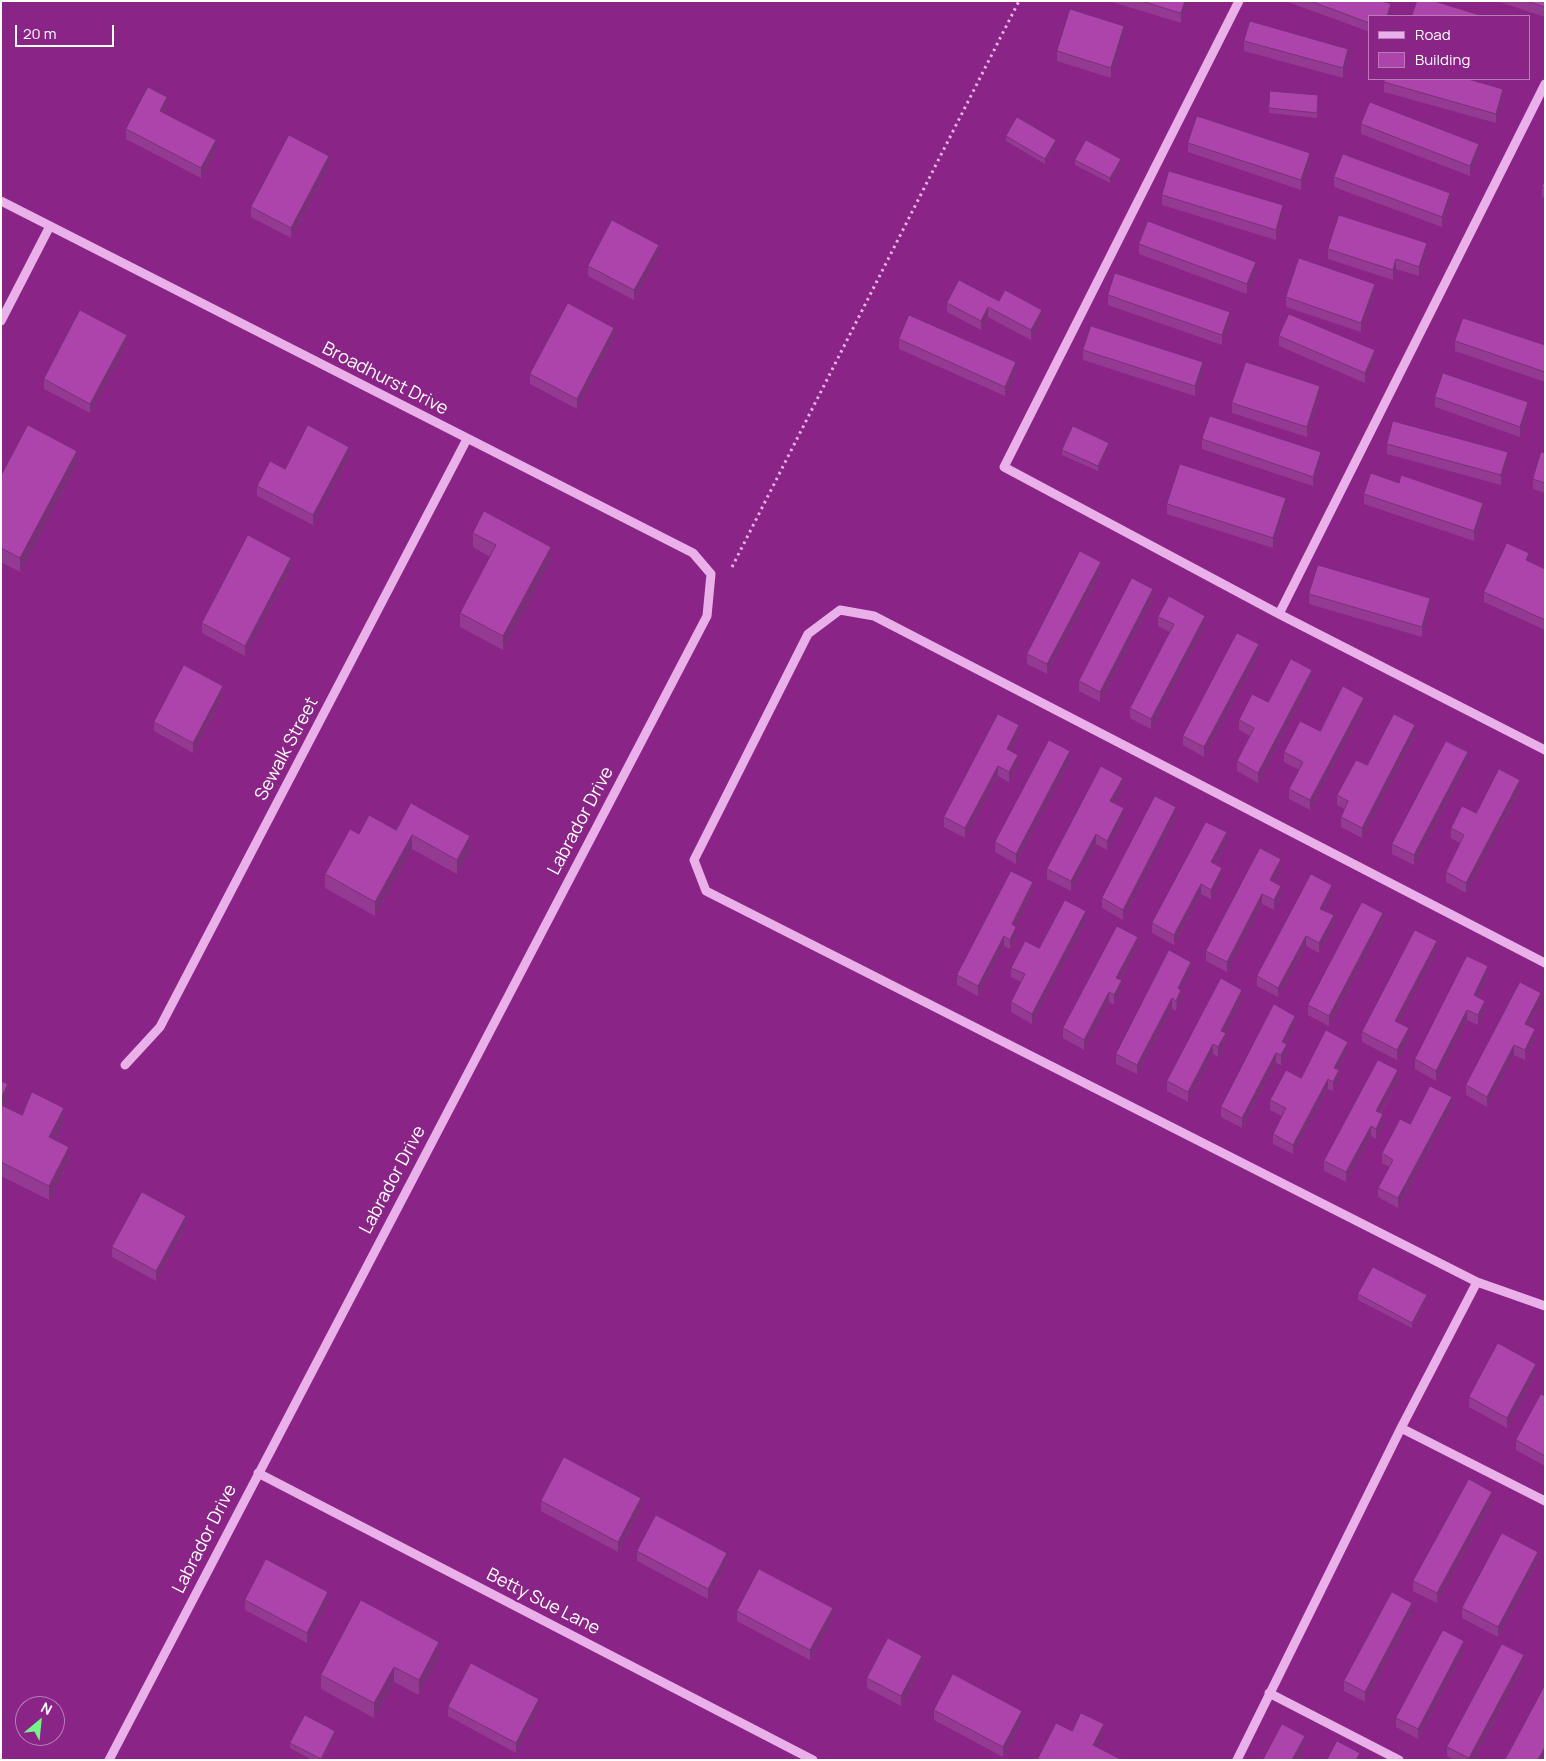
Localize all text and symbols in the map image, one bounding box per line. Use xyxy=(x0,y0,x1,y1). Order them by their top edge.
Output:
scale bar xyxy=(18,15,116,47)
legend xyxy=(1368,15,1531,80)
text: 20 m xyxy=(23,23,56,44)
text: Road xyxy=(1415,24,1451,45)
text: Building xyxy=(1415,49,1470,70)
street label: Broadhurst Drive xyxy=(318,338,452,420)
street label: Sewalk Street xyxy=(251,694,323,804)
street label: Labrador Drive xyxy=(543,763,619,879)
street label: Labrador Drive xyxy=(355,1122,431,1238)
street label: Labrador Drive xyxy=(168,1481,242,1597)
street label: Betty Sue Lane xyxy=(483,1564,603,1640)
north arrow xyxy=(15,1696,65,1746)
text: N xyxy=(38,1697,56,1719)

